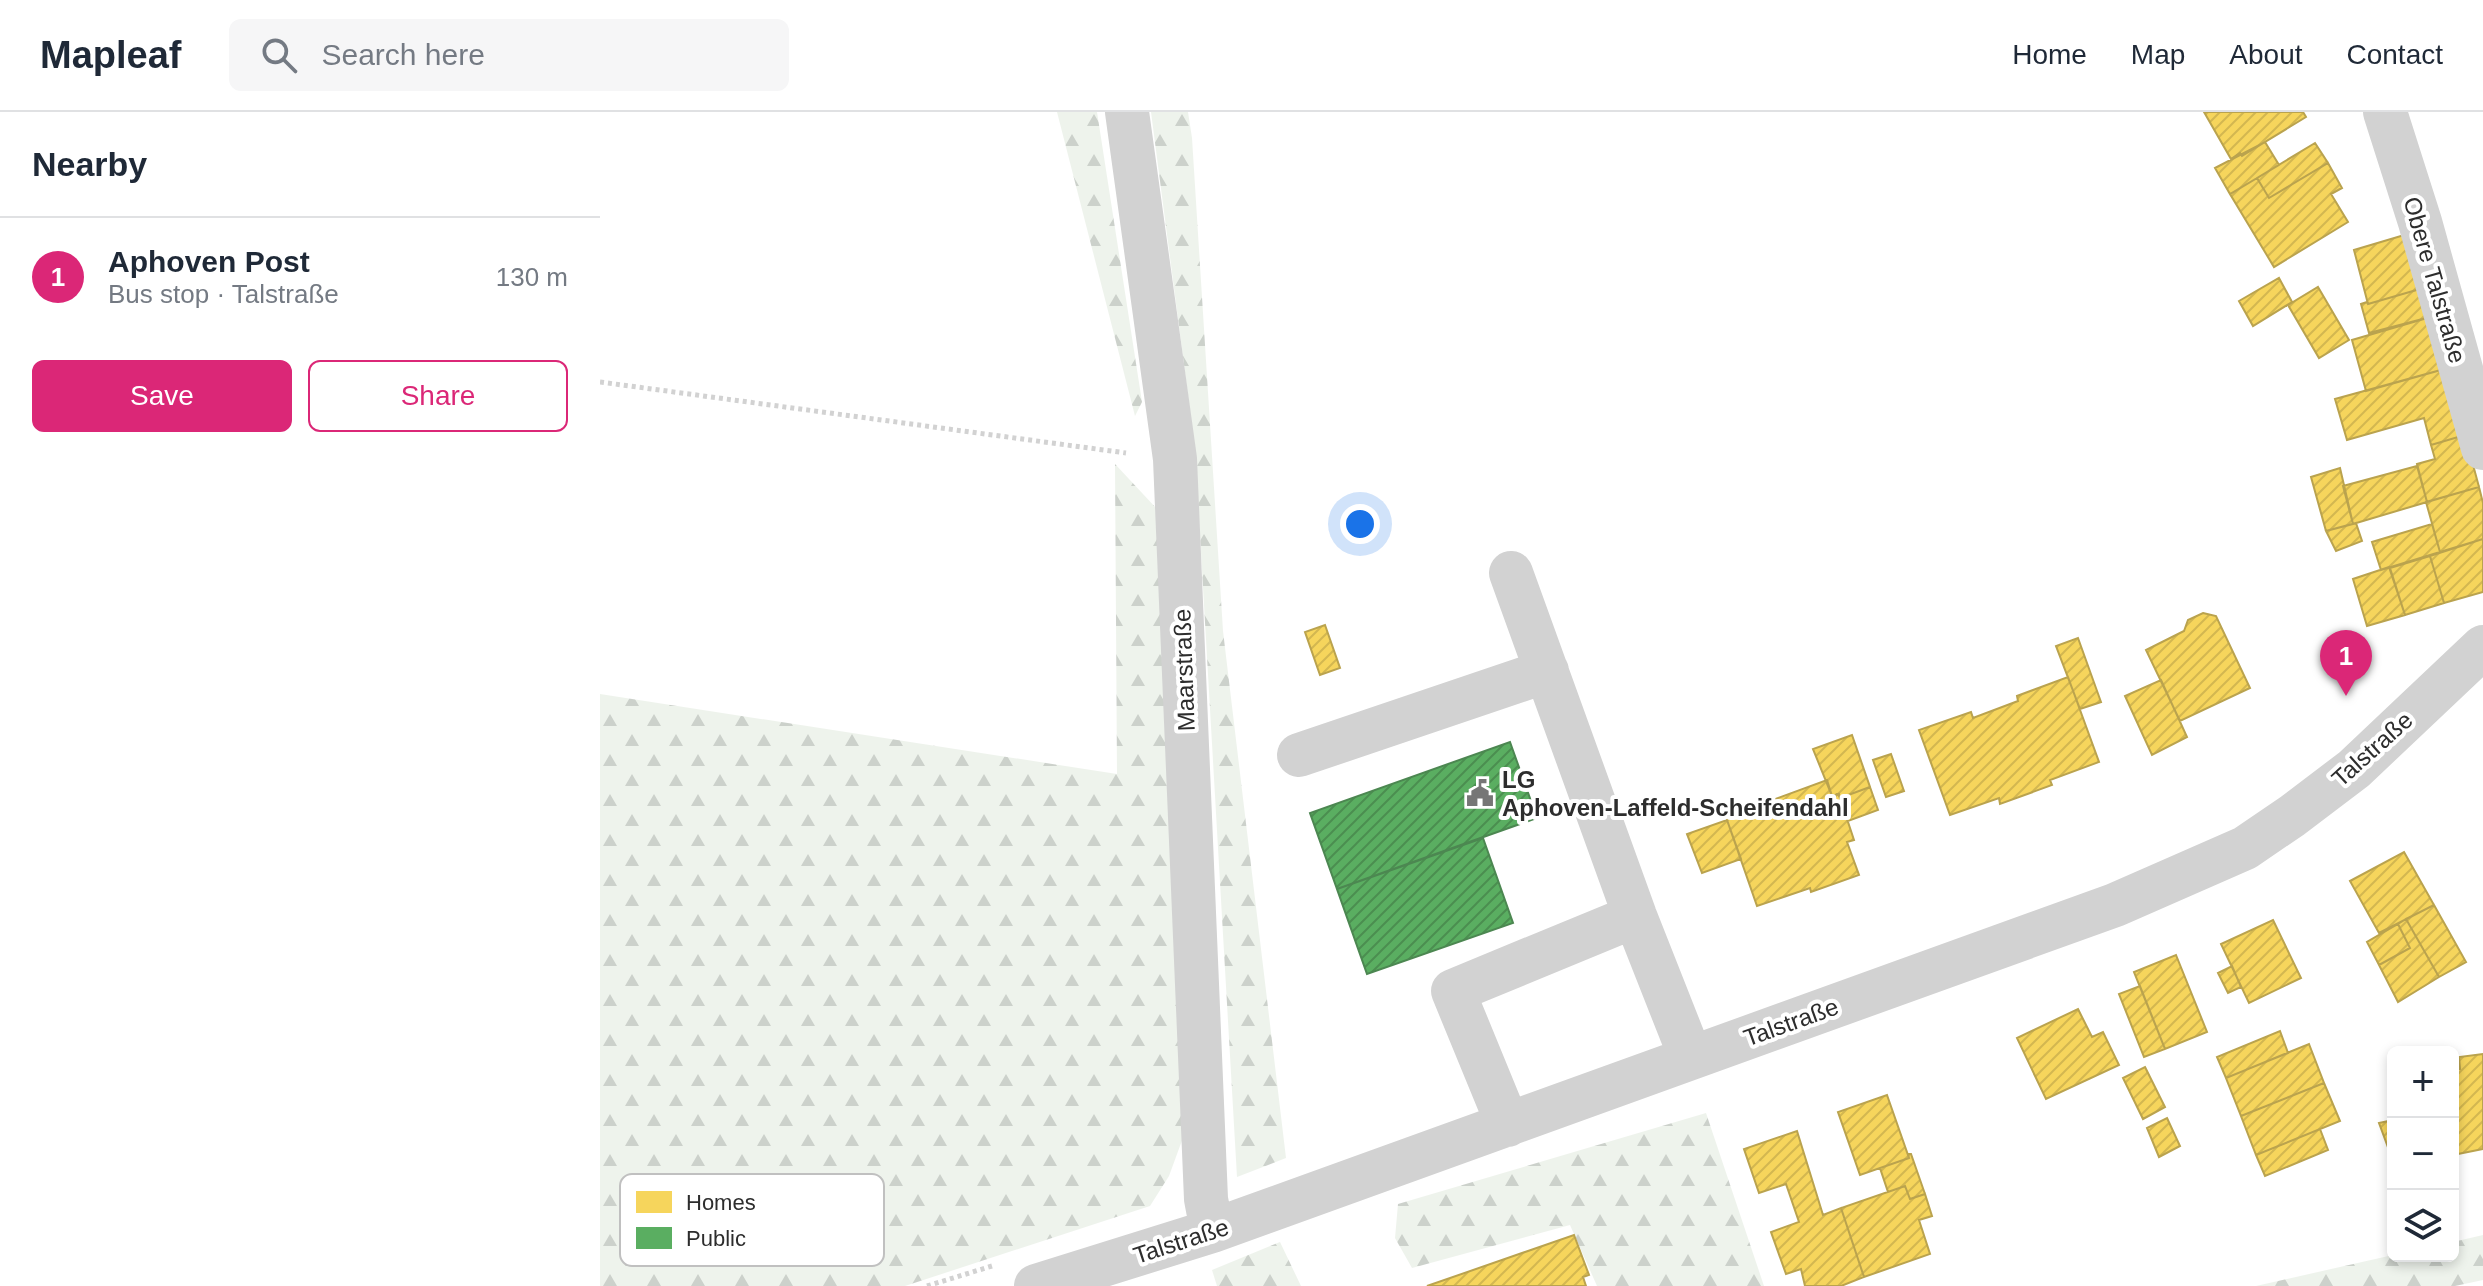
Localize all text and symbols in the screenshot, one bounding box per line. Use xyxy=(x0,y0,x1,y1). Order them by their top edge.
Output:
search box xyxy=(229,19,789,91)
icon: search xyxy=(257,33,301,77)
text: Mapleaf xyxy=(40,34,181,76)
text: Search here xyxy=(321,38,485,71)
text: Home xyxy=(2012,39,2087,70)
text: Map xyxy=(2131,39,2185,70)
text: About xyxy=(2229,39,2303,70)
text: Contact xyxy=(2347,39,2443,70)
text: Nearby xyxy=(32,145,147,183)
street label: Obere Talstraße xyxy=(2398,194,2472,366)
text: Aphoven Post xyxy=(108,245,310,278)
text: 1 xyxy=(51,262,65,292)
text: 130 m xyxy=(496,262,568,292)
text: Bus stop · Talstraße xyxy=(108,279,339,309)
button: Save xyxy=(32,360,292,432)
button: Share xyxy=(308,360,568,432)
your location xyxy=(1340,504,1380,544)
street label: Maarstraße xyxy=(1168,608,1200,732)
pin: 1 xyxy=(2320,630,2372,696)
street label: Talstraße xyxy=(2326,706,2418,792)
place label: LG Aphoven-Laffeld-Scheifendahl xyxy=(1502,766,1849,821)
public building icon: LG Aphoven-Laffeld-Scheifendahl xyxy=(1465,778,1495,808)
street label: Talstraße xyxy=(1740,992,1842,1052)
map controls xyxy=(2387,1046,2459,1262)
button: + xyxy=(2387,1046,2459,1118)
button: − xyxy=(2387,1118,2459,1190)
legend xyxy=(620,1174,884,1266)
text: Homes xyxy=(686,1190,756,1215)
button: layers xyxy=(2387,1190,2459,1262)
street label: Talstraße xyxy=(1130,1213,1232,1269)
text: Public xyxy=(686,1226,746,1251)

